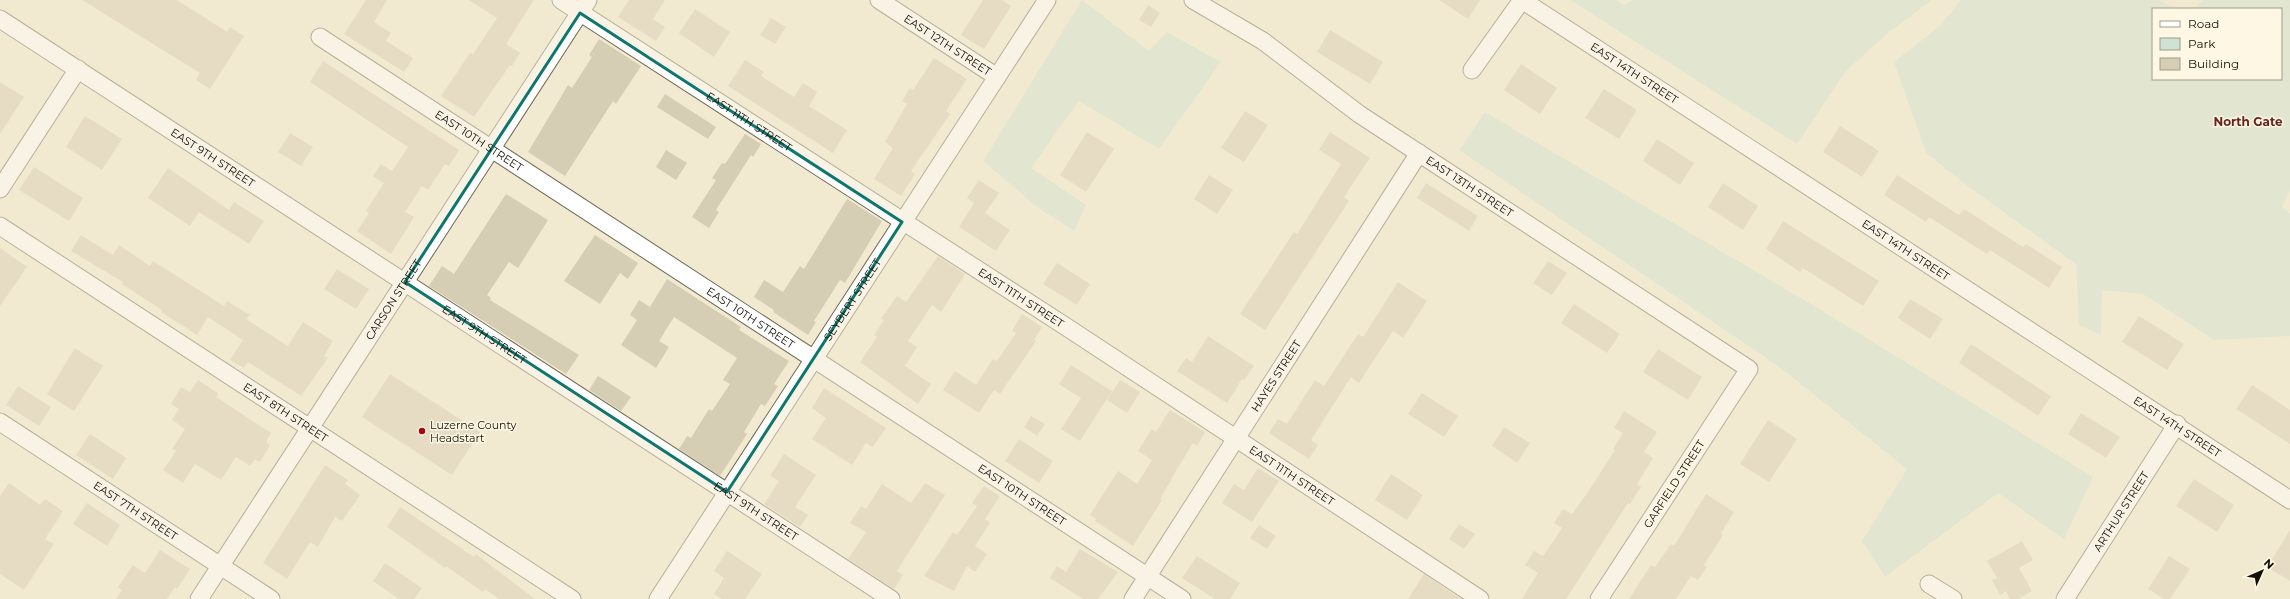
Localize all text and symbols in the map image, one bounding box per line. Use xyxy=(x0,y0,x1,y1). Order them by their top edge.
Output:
legend xyxy=(2152,8,2282,80)
street label: EAST 12TH STREET xyxy=(901,11,995,79)
text: Road xyxy=(2188,16,2219,31)
text: Park xyxy=(2188,36,2216,51)
street label: EAST 14TH STREET xyxy=(1588,39,1681,107)
text: Building xyxy=(2188,56,2239,71)
street label: EAST 11TH STREET xyxy=(704,89,795,155)
street label: EAST 10TH STREET xyxy=(432,107,526,175)
district label: North Gate xyxy=(2213,114,2283,129)
street label: EAST 9TH STREET xyxy=(168,125,258,190)
street label: EAST 13TH STREET xyxy=(1423,153,1517,220)
street label: EAST 14TH STREET xyxy=(1859,216,1953,284)
street label: SEYBERT STREET xyxy=(821,255,885,343)
street label: CARSON STREET xyxy=(362,256,425,343)
street label: EAST 11TH STREET xyxy=(976,265,1067,331)
street label: EAST 10TH STREET xyxy=(704,284,798,352)
street label: EAST 9TH STREET xyxy=(440,302,530,367)
street label: HAYES STREET xyxy=(1248,337,1304,414)
street label: EAST 8TH STREET xyxy=(241,380,331,445)
street label: EAST 14TH STREET xyxy=(2131,393,2224,461)
place label: Luzerne County Headstart xyxy=(430,418,517,445)
marker: Luzerne County Headstart xyxy=(417,426,427,436)
street label: GARFIELD STREET xyxy=(1640,437,1708,531)
street label: EAST 11TH STREET xyxy=(1247,442,1338,509)
street label: EAST 10TH STREET xyxy=(975,461,1069,529)
street label: ARTHUR STREET xyxy=(2090,468,2152,554)
street label: EAST 7TH STREET xyxy=(91,478,181,544)
street label: EAST 9TH STREET xyxy=(711,479,801,544)
north arrow xyxy=(2242,551,2282,591)
text: N xyxy=(2261,556,2277,572)

